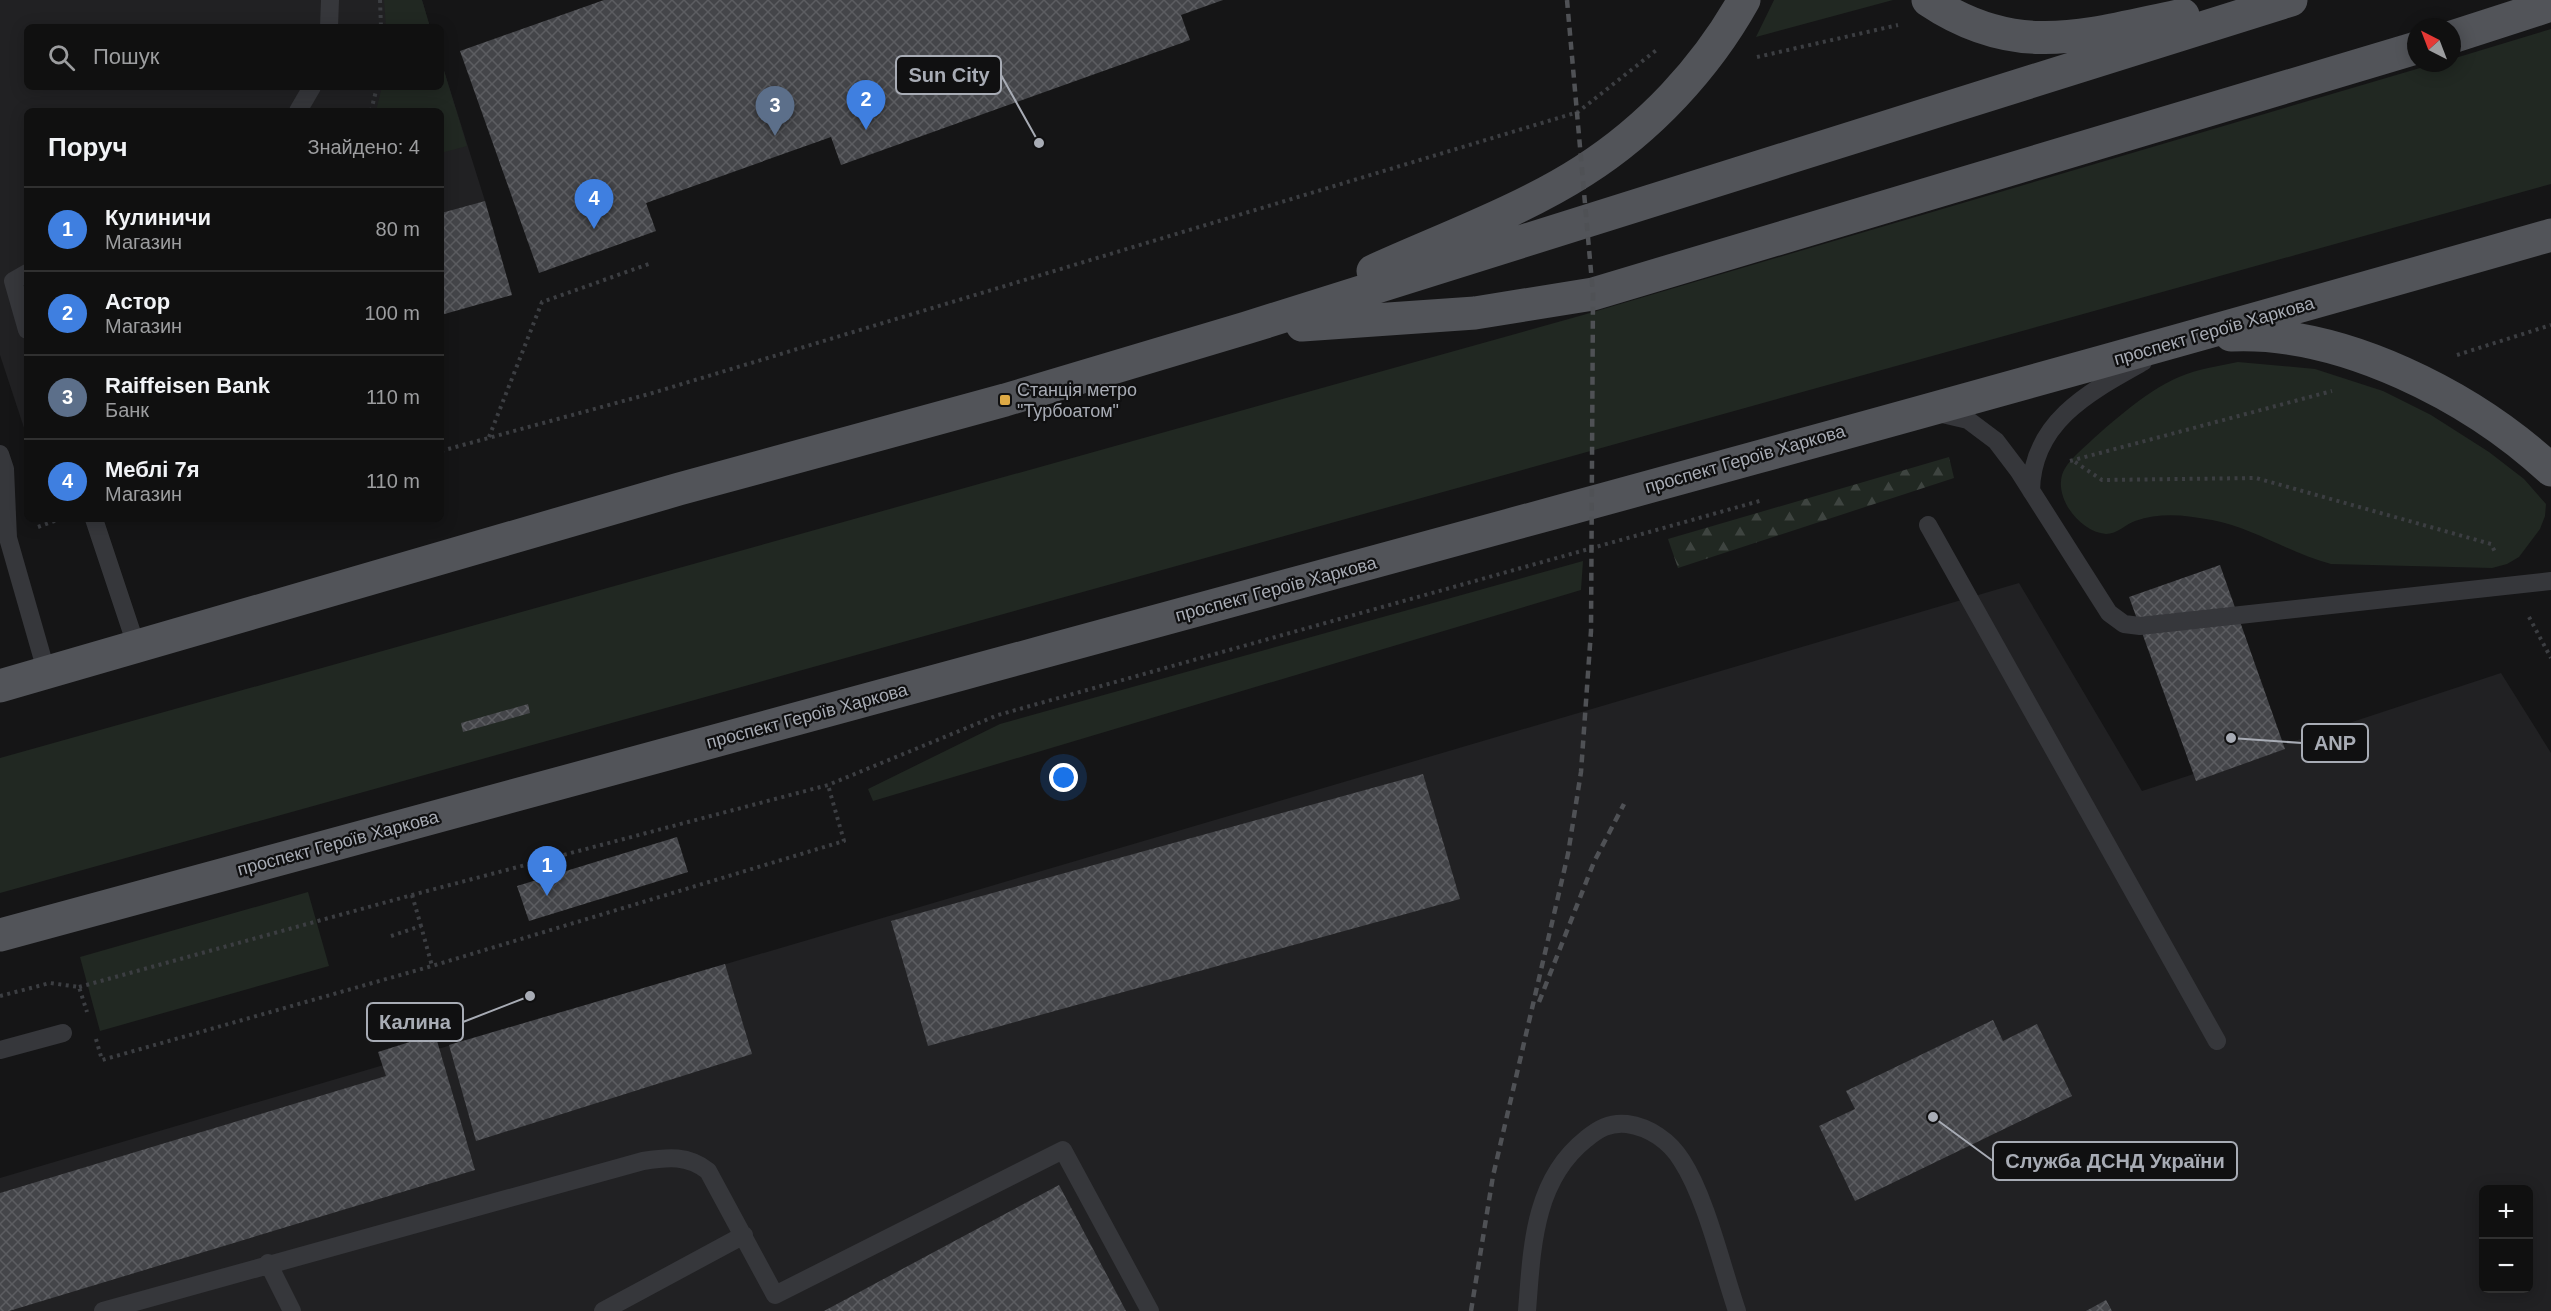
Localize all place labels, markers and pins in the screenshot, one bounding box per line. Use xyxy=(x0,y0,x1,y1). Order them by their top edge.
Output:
callout: Sun City xyxy=(896,56,1001,94)
pin: 2 xyxy=(846,80,886,130)
pin: 3 xyxy=(756,86,794,136)
pin: 4 xyxy=(574,180,614,229)
place label: Станція метро "Турбоатом" xyxy=(1017,380,1137,421)
marker: Станція метро "Турбоатом" xyxy=(998,393,1012,407)
callout: ANP xyxy=(2302,724,2368,762)
pin: 1 xyxy=(528,846,566,896)
callout: Калина xyxy=(367,1003,463,1041)
callout: Служба ДСНД України xyxy=(1993,1142,2237,1180)

